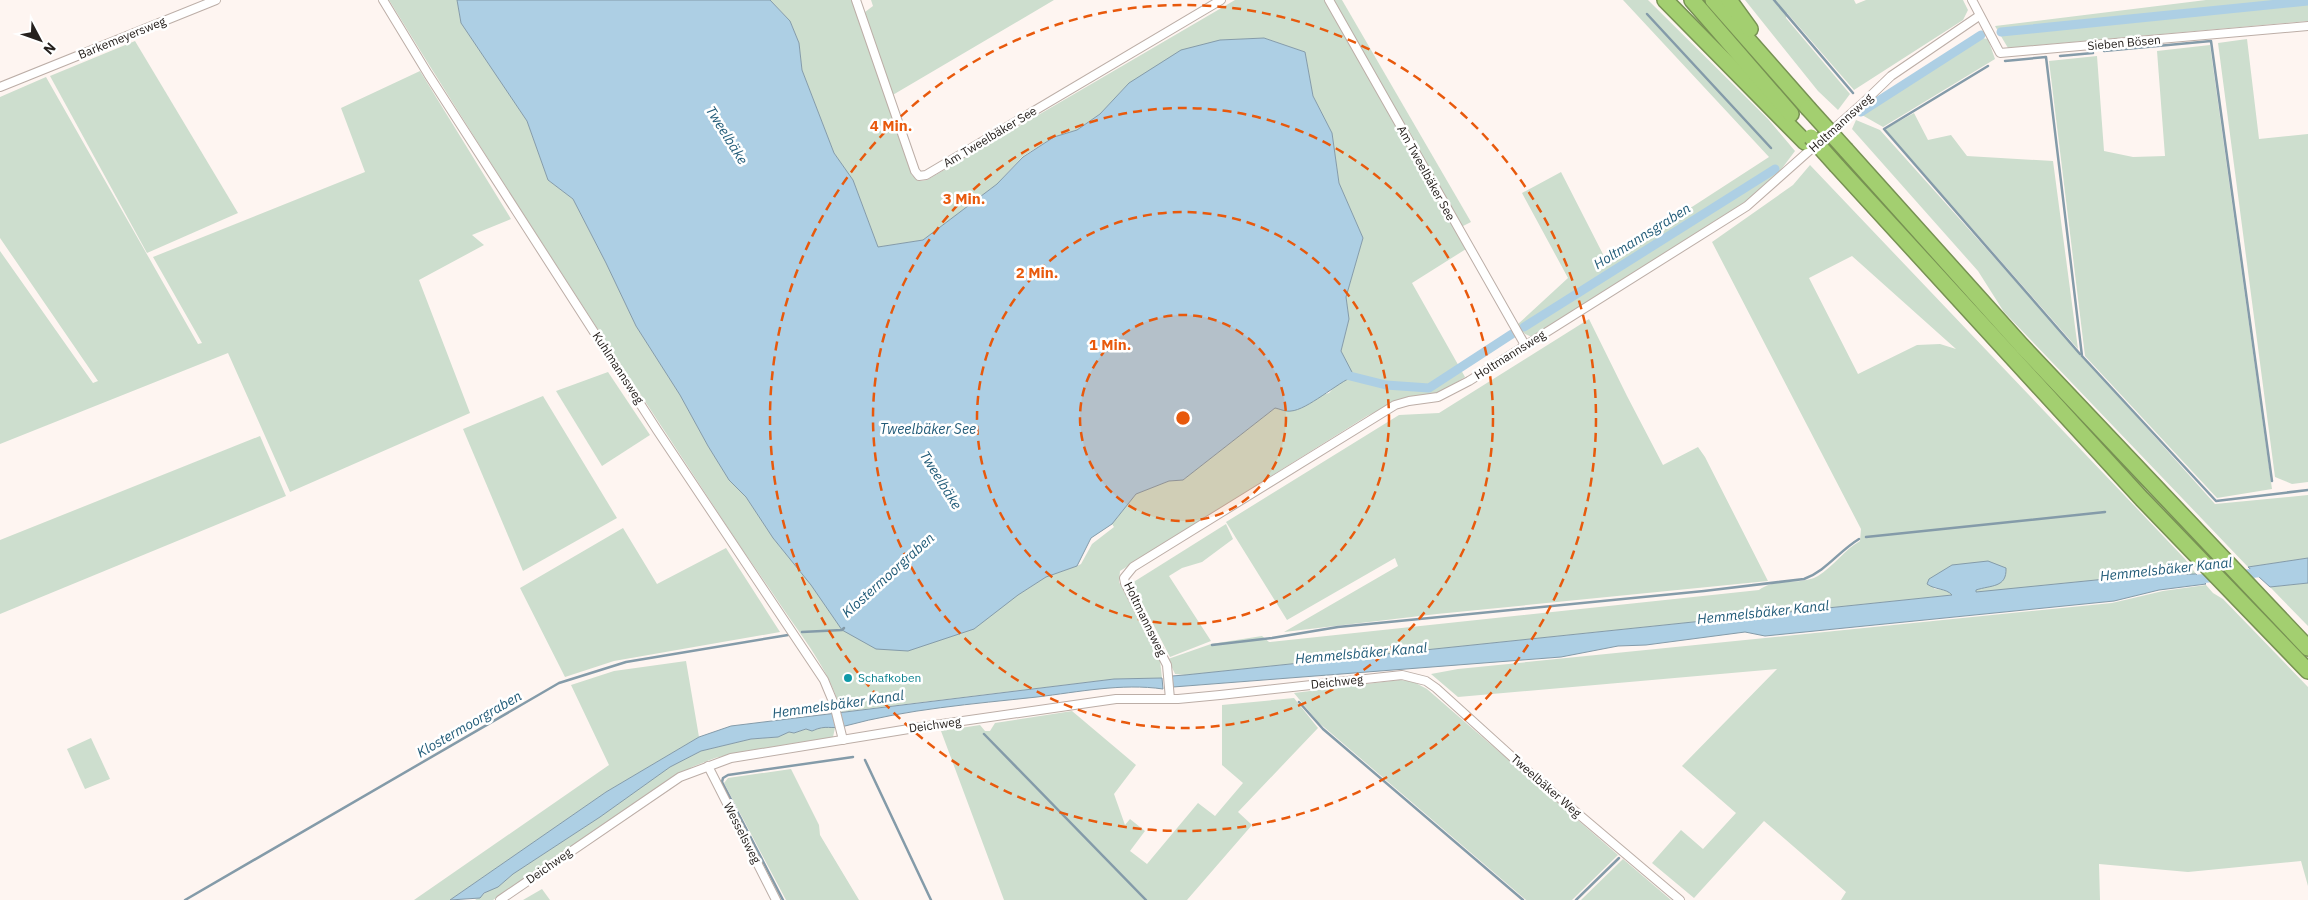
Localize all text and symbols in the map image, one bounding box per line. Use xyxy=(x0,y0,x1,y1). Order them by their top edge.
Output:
street label: Barkemeyersweg xyxy=(76,13,168,62)
north arrow xyxy=(15,15,65,65)
street label: Sieben Bösen xyxy=(2087,32,2161,53)
text: N xyxy=(40,39,60,58)
street label: Holtmannsweg xyxy=(1806,90,1876,155)
water label: Tweelbäke xyxy=(702,102,752,168)
street label: Am Tweelbäker See xyxy=(940,103,1040,170)
text: 4 Min. xyxy=(870,116,912,135)
street label: Am Tweelbäker See xyxy=(1394,123,1459,223)
text: 3 Min. xyxy=(943,189,985,208)
water label: Holtmannsgraben xyxy=(1590,199,1694,273)
text: 2 Min. xyxy=(1016,263,1058,282)
street label: Holtmannsweg xyxy=(1471,326,1549,382)
street label: Kuhlmannsweg xyxy=(590,329,648,407)
text: 1 Min. xyxy=(1089,335,1131,354)
centre of rings xyxy=(1174,409,1192,427)
water label: Tweelbäker See xyxy=(880,420,976,438)
water label: Tweelbäke xyxy=(916,447,966,513)
water label: Klostermoorgraben xyxy=(838,529,938,621)
water label: Hemmelsbäker Kanal xyxy=(2099,553,2233,585)
street label: Holtmannsweg xyxy=(1121,579,1170,659)
water label: Hemmelsbäker Kanal xyxy=(1696,596,1830,628)
water label: Hemmelsbäker Kanal xyxy=(1294,638,1428,668)
place label: Schafkoben xyxy=(858,670,921,685)
street label: Deichweg xyxy=(1310,671,1365,692)
marker: Schafkoben xyxy=(842,672,854,684)
water label: Hemmelsbäker Kanal xyxy=(771,686,905,722)
water label: Klostermoorgraben xyxy=(413,687,525,761)
street label: Deichweg xyxy=(908,713,963,736)
street label: Tweelbäker Weg xyxy=(1508,751,1585,821)
street label: Wesselsweg xyxy=(721,800,764,866)
street label: Deichweg xyxy=(523,844,575,887)

